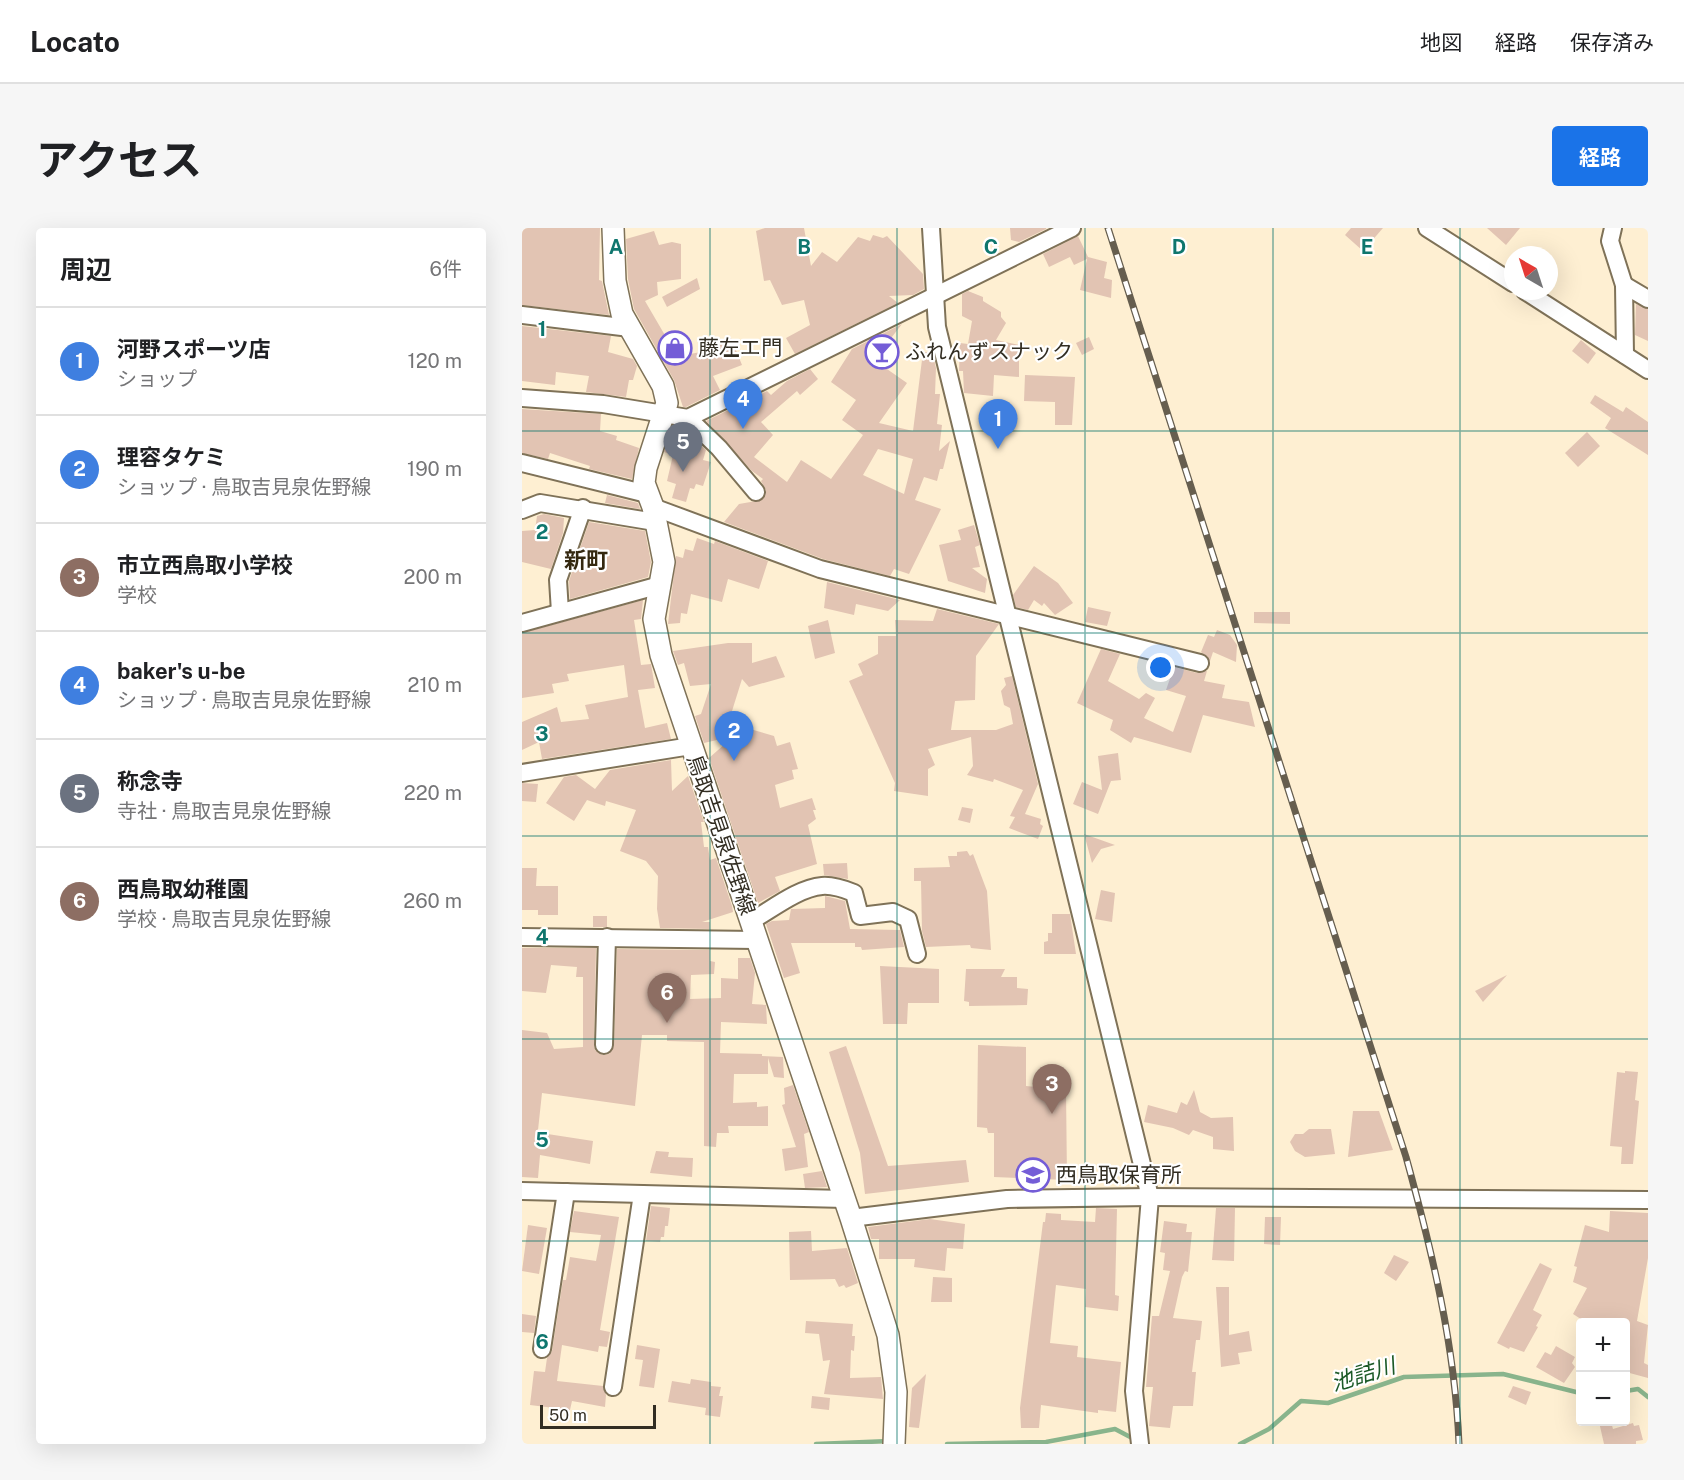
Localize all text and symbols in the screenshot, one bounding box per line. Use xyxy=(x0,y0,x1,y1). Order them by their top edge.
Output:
text: Locato xyxy=(30,25,120,58)
text: 地図 xyxy=(1420,30,1462,55)
text: 経路 xyxy=(1495,30,1537,55)
text: 保存済み xyxy=(1570,30,1654,55)
button: 経路 xyxy=(1552,126,1648,186)
text: アクセス xyxy=(36,135,202,184)
text: A xyxy=(609,235,623,259)
text: B xyxy=(797,235,811,259)
text: C xyxy=(984,235,998,259)
text: D xyxy=(1172,235,1186,259)
text: E xyxy=(1361,235,1373,259)
north arrow xyxy=(1504,246,1558,300)
text: 周辺 xyxy=(60,254,112,285)
text: 6件 xyxy=(430,257,462,281)
text: 1 xyxy=(538,317,546,341)
shop icon: 藤左エ門 xyxy=(657,330,693,366)
bar icon: ふれんずスナック xyxy=(864,334,900,370)
place label: 藤左エ門 xyxy=(698,335,782,360)
text: 河野スポーツ店 xyxy=(117,336,271,362)
place label: ふれんずスナック xyxy=(905,339,1073,364)
text: 1 xyxy=(75,349,84,373)
text: 120 m xyxy=(408,349,462,373)
text: ショップ xyxy=(117,367,197,391)
pin: 4 xyxy=(724,380,762,429)
pin: 1 xyxy=(978,400,1018,449)
pin: 5 xyxy=(664,422,702,472)
text: 理容タケミ xyxy=(117,444,226,470)
text: 2 xyxy=(73,457,86,481)
text: 190 m xyxy=(407,457,462,481)
text: ショップ · 鳥取吉見泉佐野線 xyxy=(117,475,371,499)
text: 2 xyxy=(536,520,548,544)
district label: 新町 xyxy=(564,547,608,573)
text: 市立西鳥取小学校 xyxy=(117,552,293,578)
text: 3 xyxy=(73,565,86,589)
text: 200 m xyxy=(404,565,462,589)
text: 学校 xyxy=(117,583,157,607)
your location xyxy=(1146,653,1175,682)
text: baker's u-be xyxy=(117,658,245,684)
text: 4 xyxy=(73,673,86,697)
text: 210 m xyxy=(408,673,462,697)
text: ショップ · 鳥取吉見泉佐野線 xyxy=(117,688,371,712)
pin: 2 xyxy=(714,712,754,761)
text: 3 xyxy=(535,722,549,746)
street label: 鳥取吉見泉佐野線 xyxy=(682,751,761,918)
text: 称念寺 xyxy=(117,768,183,794)
text: 5 xyxy=(73,781,86,805)
text: 220 m xyxy=(404,781,462,805)
text: 寺社 · 鳥取吉見泉佐野線 xyxy=(117,799,331,823)
text: 西鳥取幼稚園 xyxy=(117,876,249,902)
text: 6 xyxy=(73,889,86,913)
text: 260 m xyxy=(403,889,462,913)
text: 学校 · 鳥取吉見泉佐野線 xyxy=(117,907,331,931)
text: 4 xyxy=(535,925,549,949)
pin: 6 xyxy=(648,974,686,1023)
pin: 3 xyxy=(1032,1064,1072,1114)
text: 5 xyxy=(535,1128,549,1152)
school or university icon: 西鳥取保育所 xyxy=(1015,1157,1051,1193)
place label: 西鳥取保育所 xyxy=(1056,1162,1182,1187)
map controls xyxy=(1576,1318,1630,1426)
button: + xyxy=(1576,1318,1630,1372)
text: 6 xyxy=(535,1330,549,1354)
water label: 池詰川 xyxy=(1328,1351,1400,1396)
button: − xyxy=(1576,1372,1630,1426)
scale bar xyxy=(540,1402,656,1430)
text: 50 m xyxy=(549,1406,587,1425)

